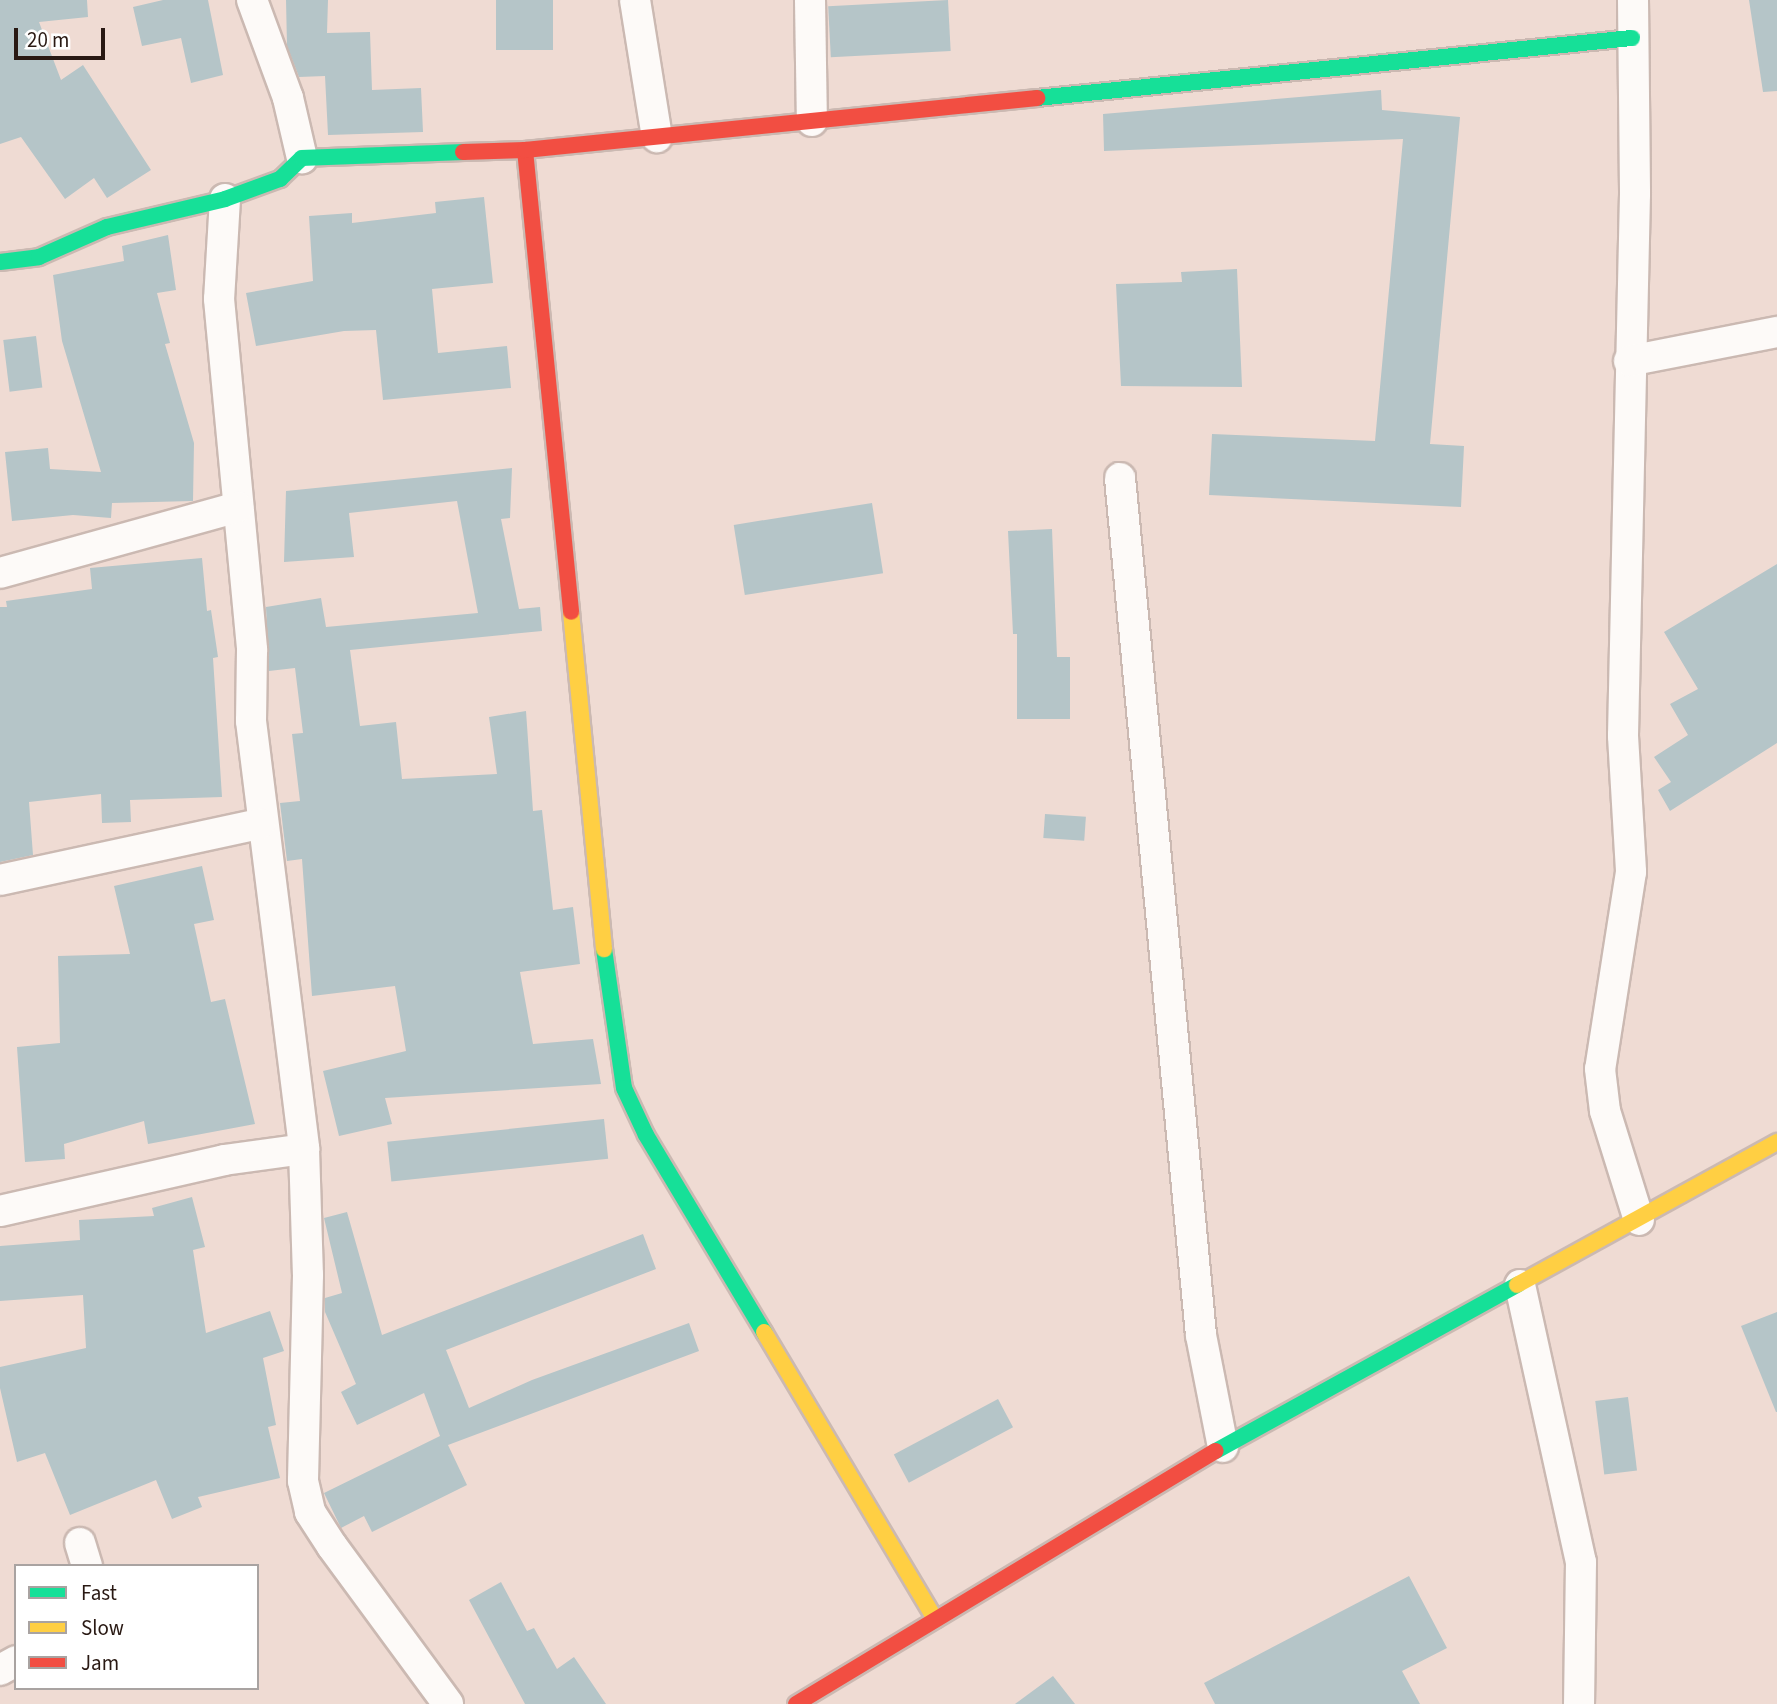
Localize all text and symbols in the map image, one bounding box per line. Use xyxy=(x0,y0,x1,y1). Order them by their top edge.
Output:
scale bar xyxy=(18,14,108,58)
text: 20 m xyxy=(27,25,69,55)
legend xyxy=(14,1564,259,1690)
text: Fast xyxy=(81,1578,117,1608)
text: Slow xyxy=(81,1613,124,1643)
text: Jam xyxy=(81,1648,119,1678)

